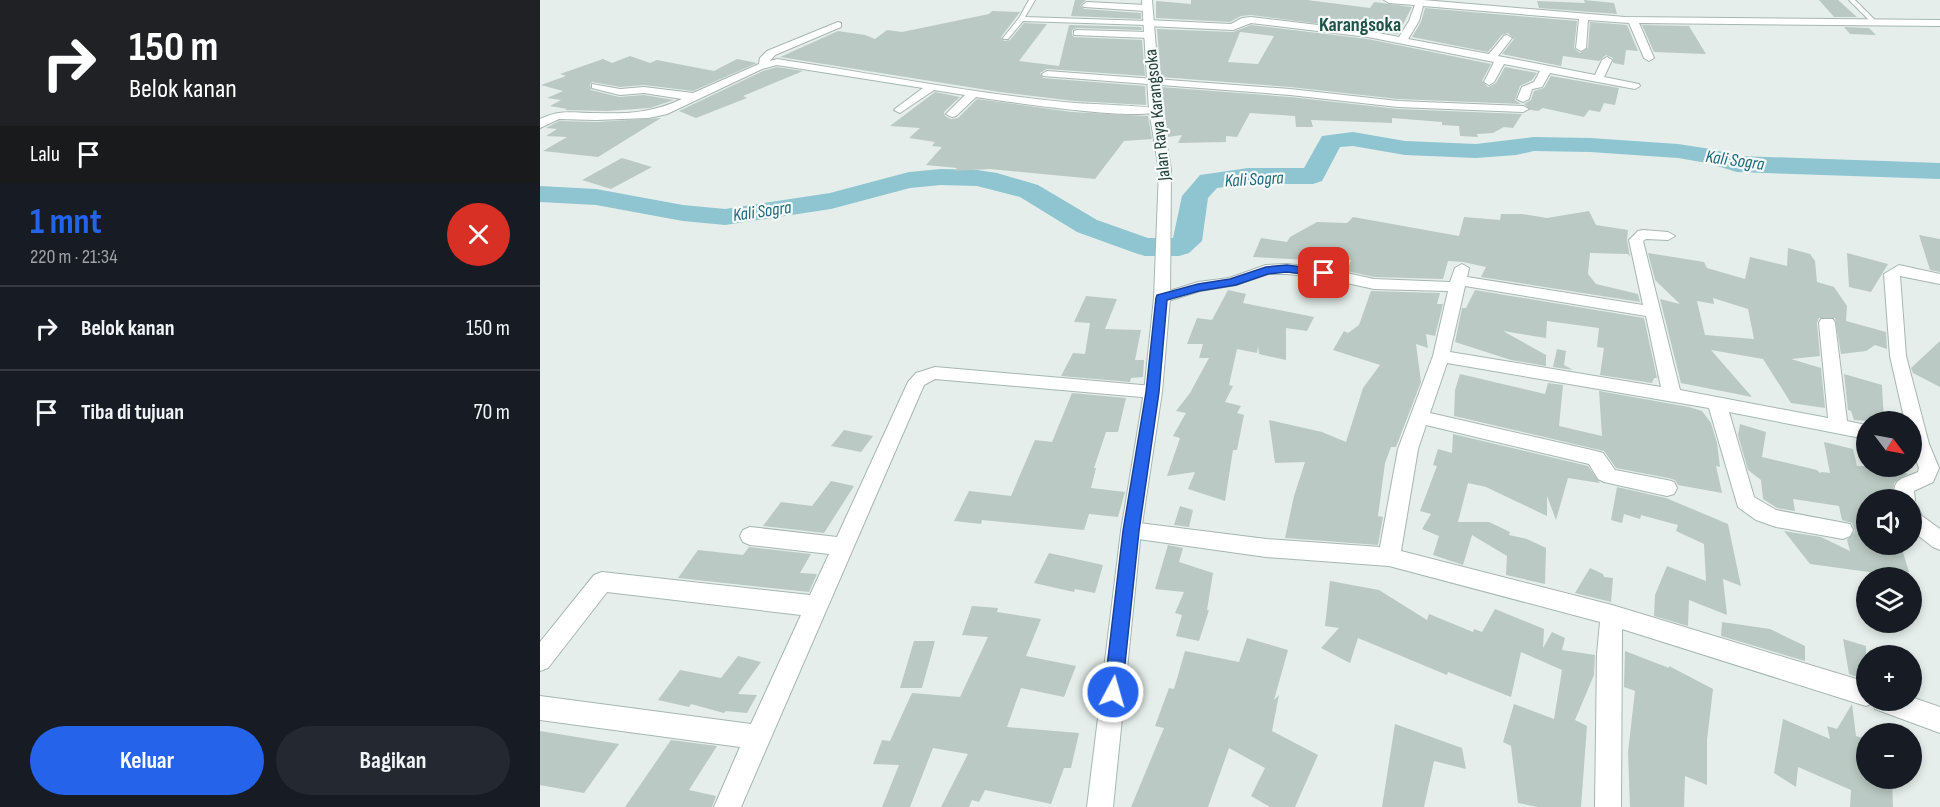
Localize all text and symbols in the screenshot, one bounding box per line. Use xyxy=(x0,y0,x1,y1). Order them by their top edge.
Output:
district label: Karangsoka xyxy=(1319,13,1401,37)
text: 150 m xyxy=(129,22,218,73)
icon: right xyxy=(30,24,108,102)
street label: Jalan Raya Karangsoka xyxy=(1140,48,1175,183)
text: Belok kanan xyxy=(129,73,237,105)
icon: arrive xyxy=(72,138,105,171)
text: Lalu xyxy=(30,141,60,168)
water label: Kali Sogra xyxy=(1704,146,1766,175)
water label: Kali Sogra xyxy=(1224,167,1285,192)
water label: Kali Sogra xyxy=(731,197,793,226)
text: 1 mnt xyxy=(30,201,102,244)
button: close xyxy=(447,203,510,266)
text: 220 m · 21:34 xyxy=(30,245,118,269)
pin xyxy=(1298,247,1349,298)
icon: arrive xyxy=(1307,256,1340,289)
icon: right xyxy=(30,312,63,345)
text: Belok kanan xyxy=(81,315,174,342)
text: 150 m xyxy=(466,315,510,342)
icon: arrive xyxy=(30,396,63,429)
text: Tiba di tujuan xyxy=(81,399,184,426)
text: 70 m xyxy=(474,399,510,426)
north arrow xyxy=(1856,411,1922,477)
map controls xyxy=(1856,411,1922,789)
button: sound xyxy=(1856,489,1922,555)
button: layers xyxy=(1856,567,1922,633)
button: + xyxy=(1856,645,1922,711)
position arrow xyxy=(1081,660,1145,724)
button: − xyxy=(1856,723,1922,789)
button: Keluar xyxy=(30,726,264,795)
button: Bagikan xyxy=(276,726,510,795)

